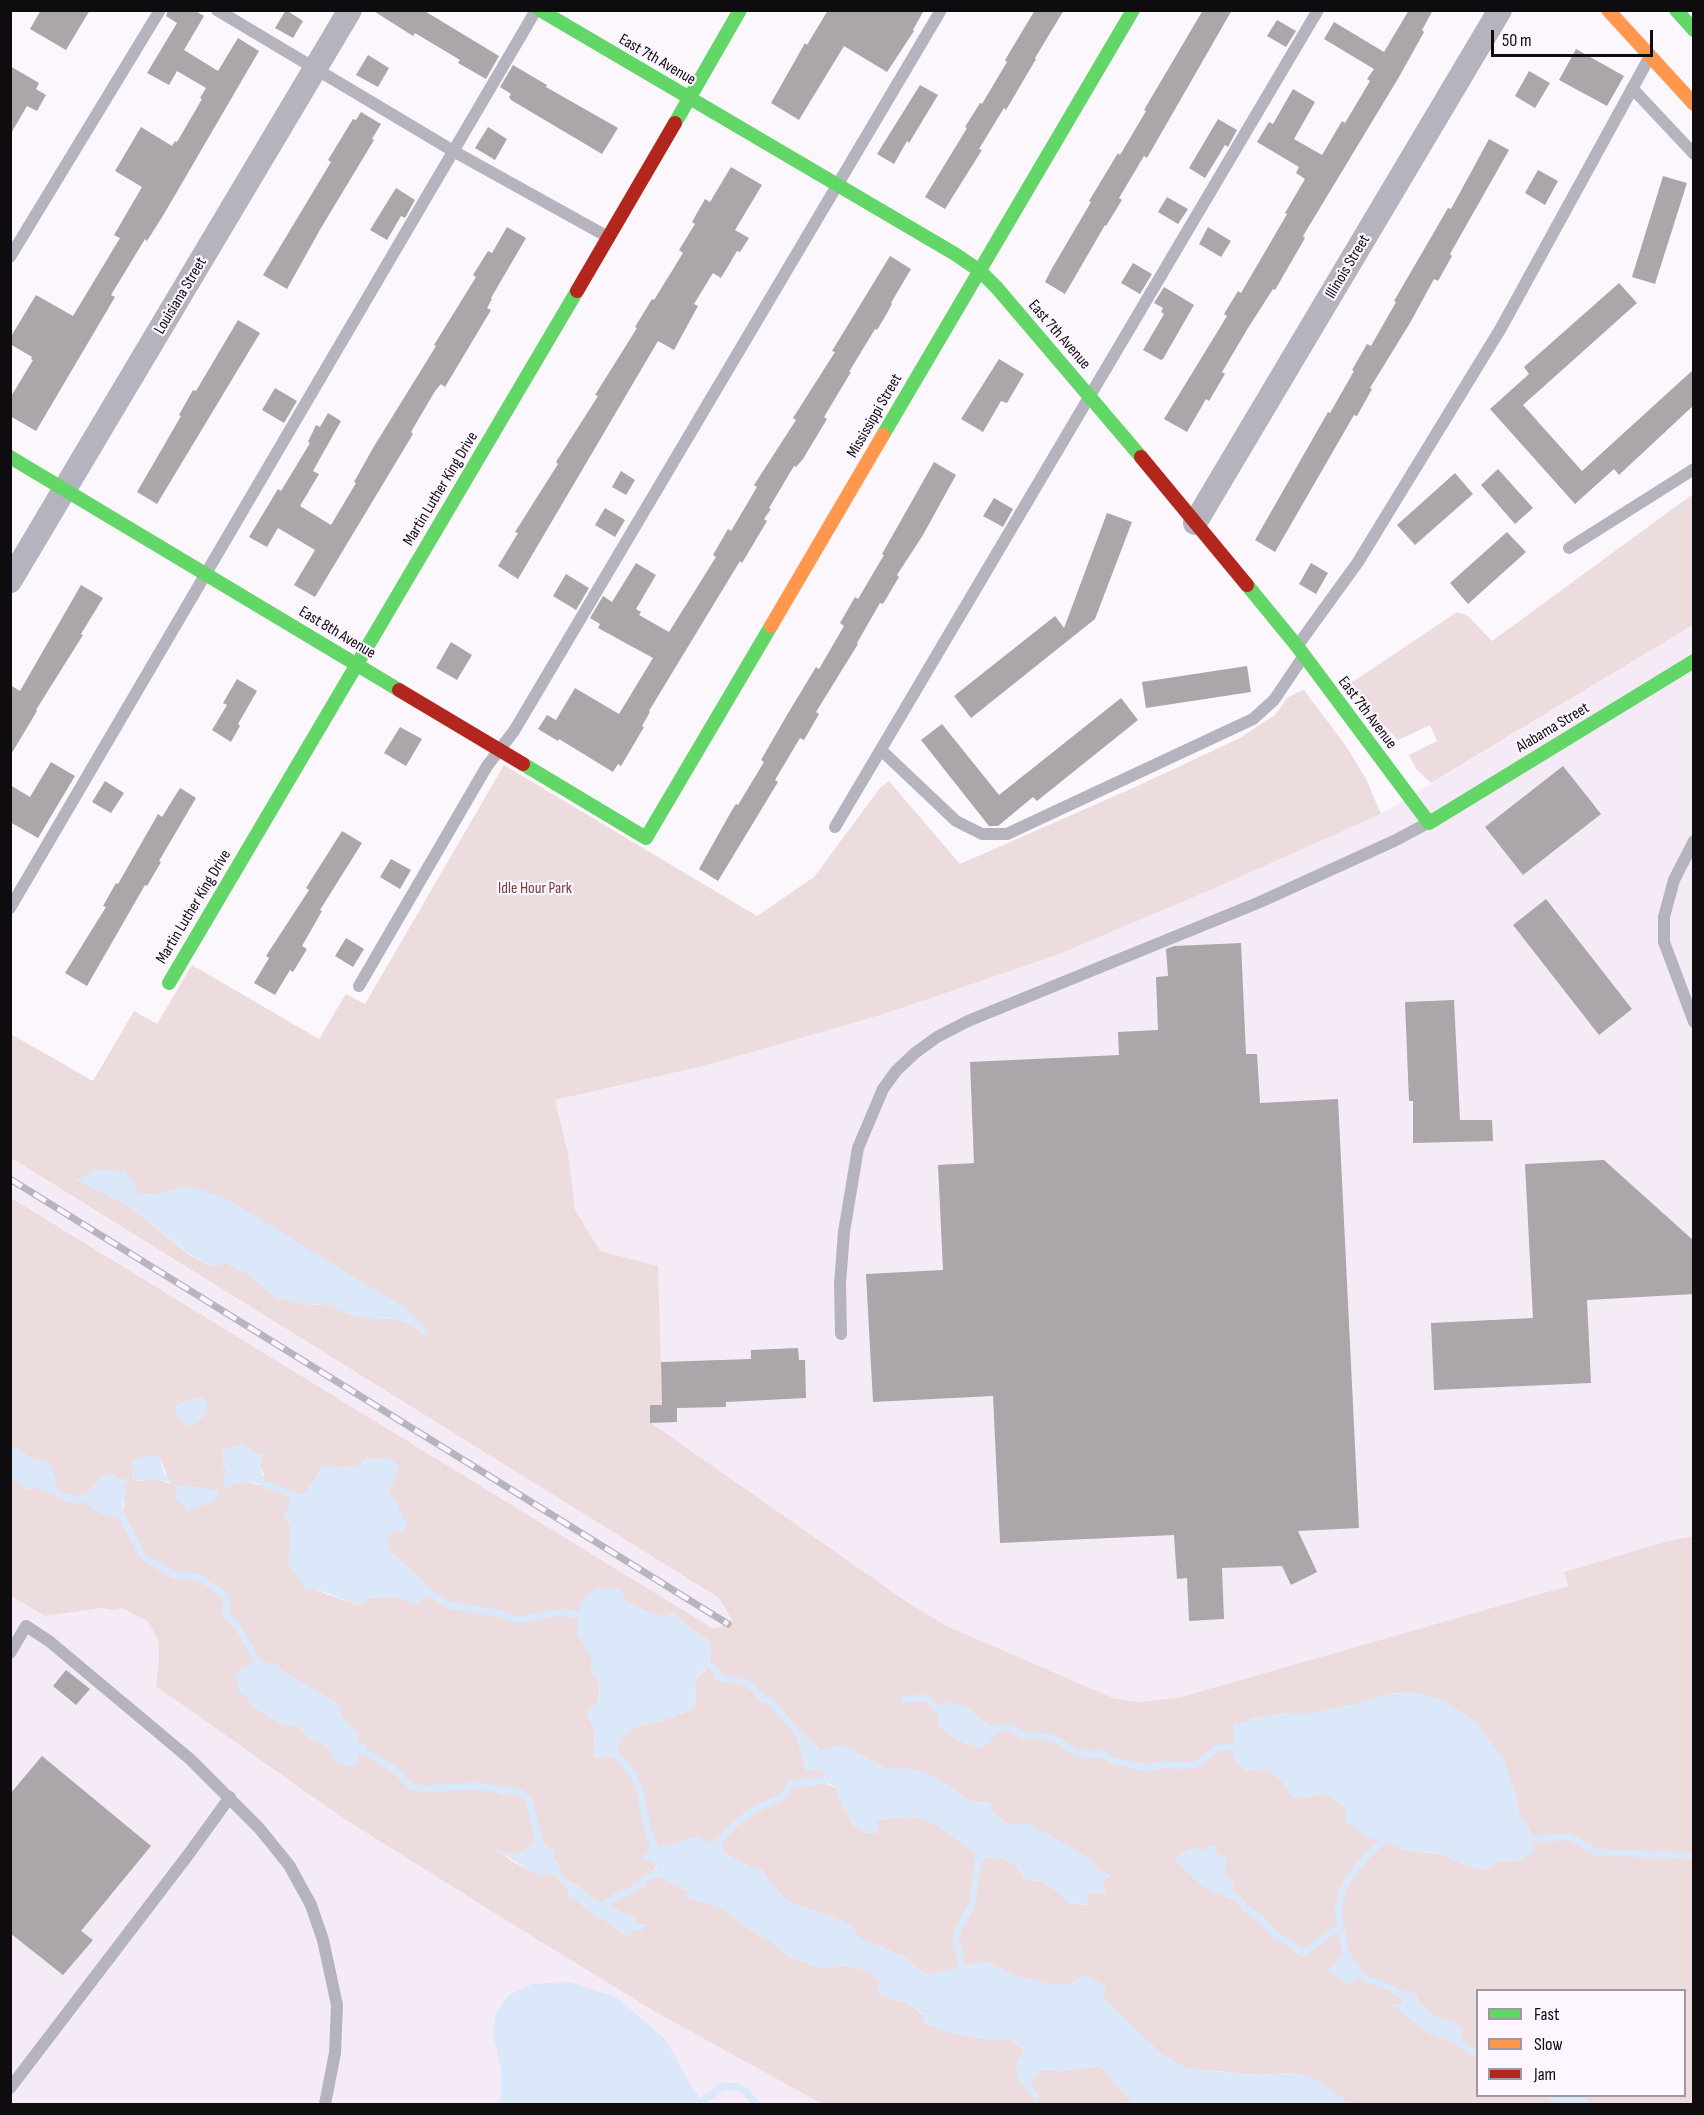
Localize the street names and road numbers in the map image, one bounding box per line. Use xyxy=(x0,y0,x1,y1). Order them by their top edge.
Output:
street label: East 7th Avenue xyxy=(615,30,699,90)
street label: Illinois Street xyxy=(1321,232,1375,302)
street label: Louisiana Street xyxy=(151,254,211,338)
street label: East 7th Avenue xyxy=(1024,296,1094,374)
street label: Mississippi Street xyxy=(843,371,907,461)
street label: Martin Luther King Drive xyxy=(399,429,483,549)
street label: East 8th Avenue xyxy=(295,603,379,663)
street label: East 7th Avenue xyxy=(1334,673,1400,753)
street label: Alabama Street xyxy=(1513,699,1593,757)
street label: Martin Luther King Drive xyxy=(152,847,236,967)

